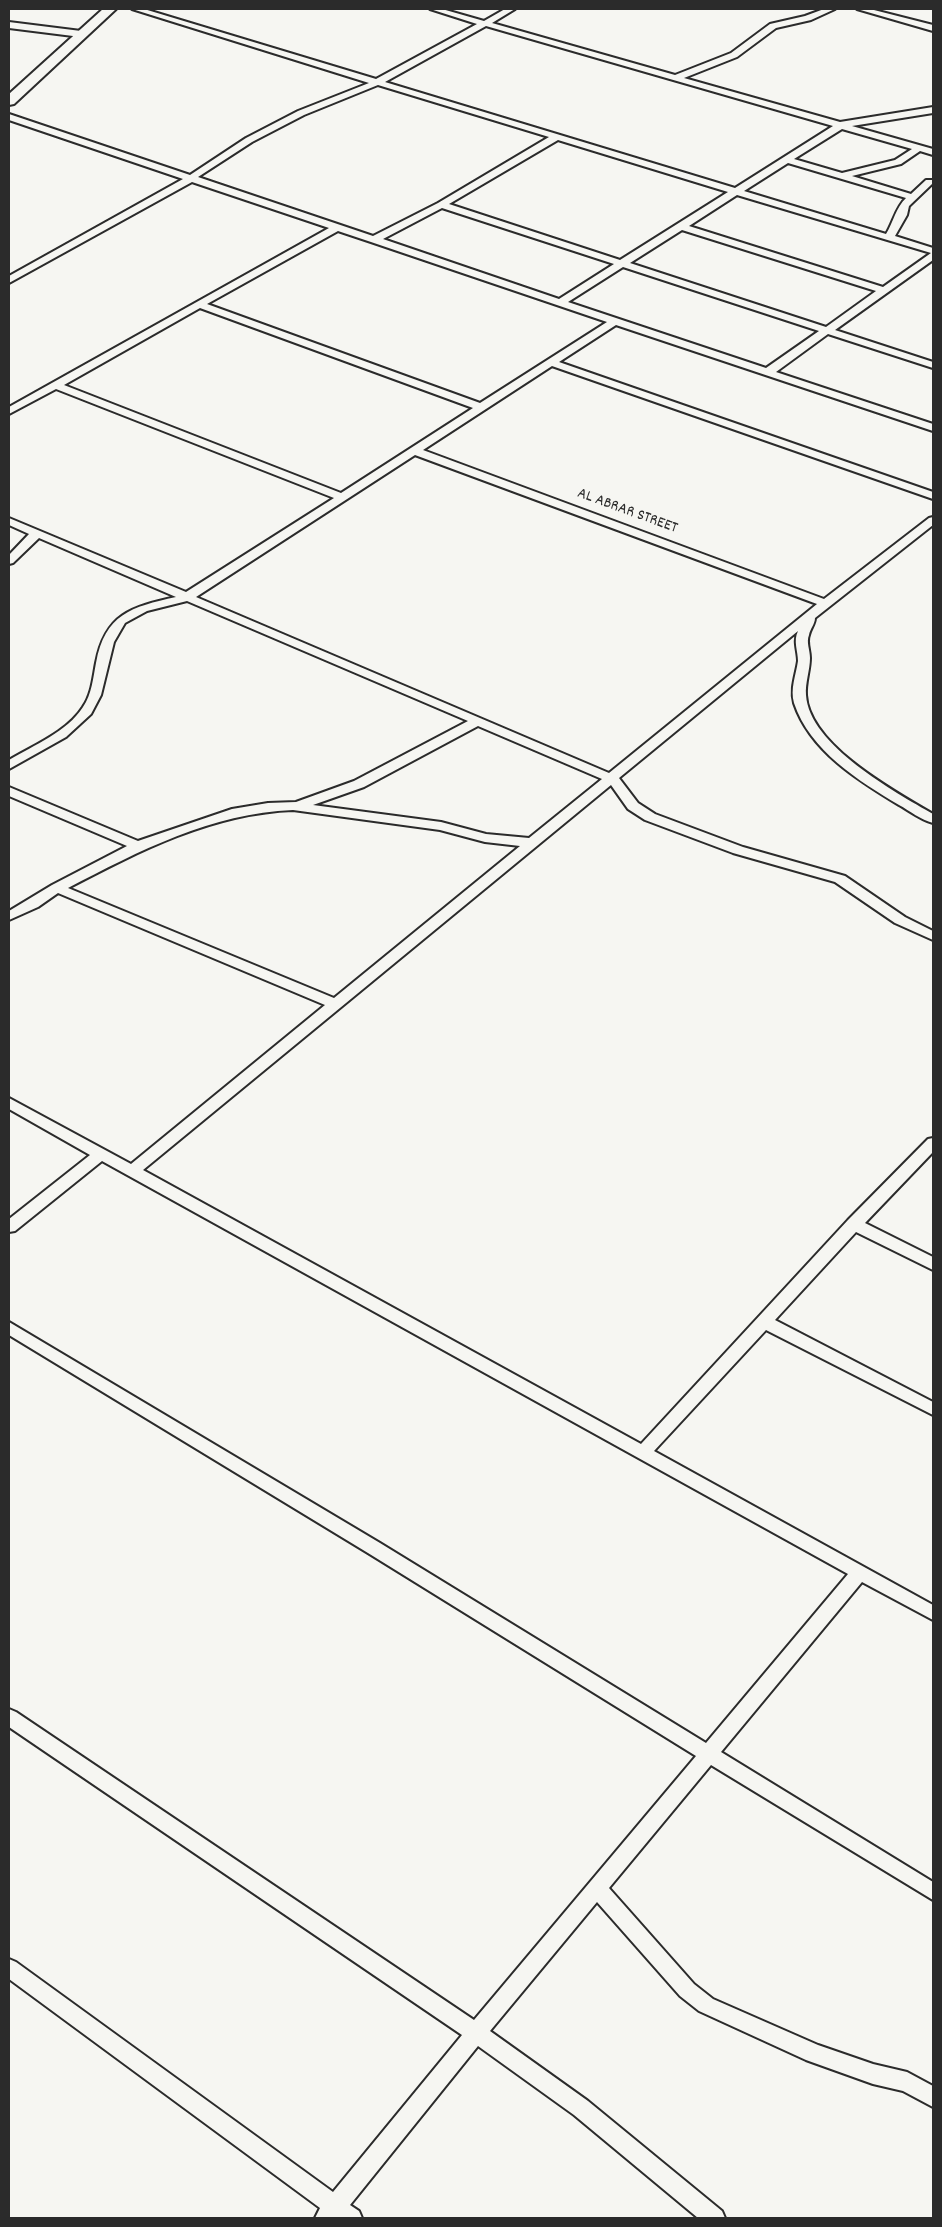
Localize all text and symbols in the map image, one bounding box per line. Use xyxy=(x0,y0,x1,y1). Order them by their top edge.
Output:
street label: AL ABRAR STREET xyxy=(574,485,680,539)

